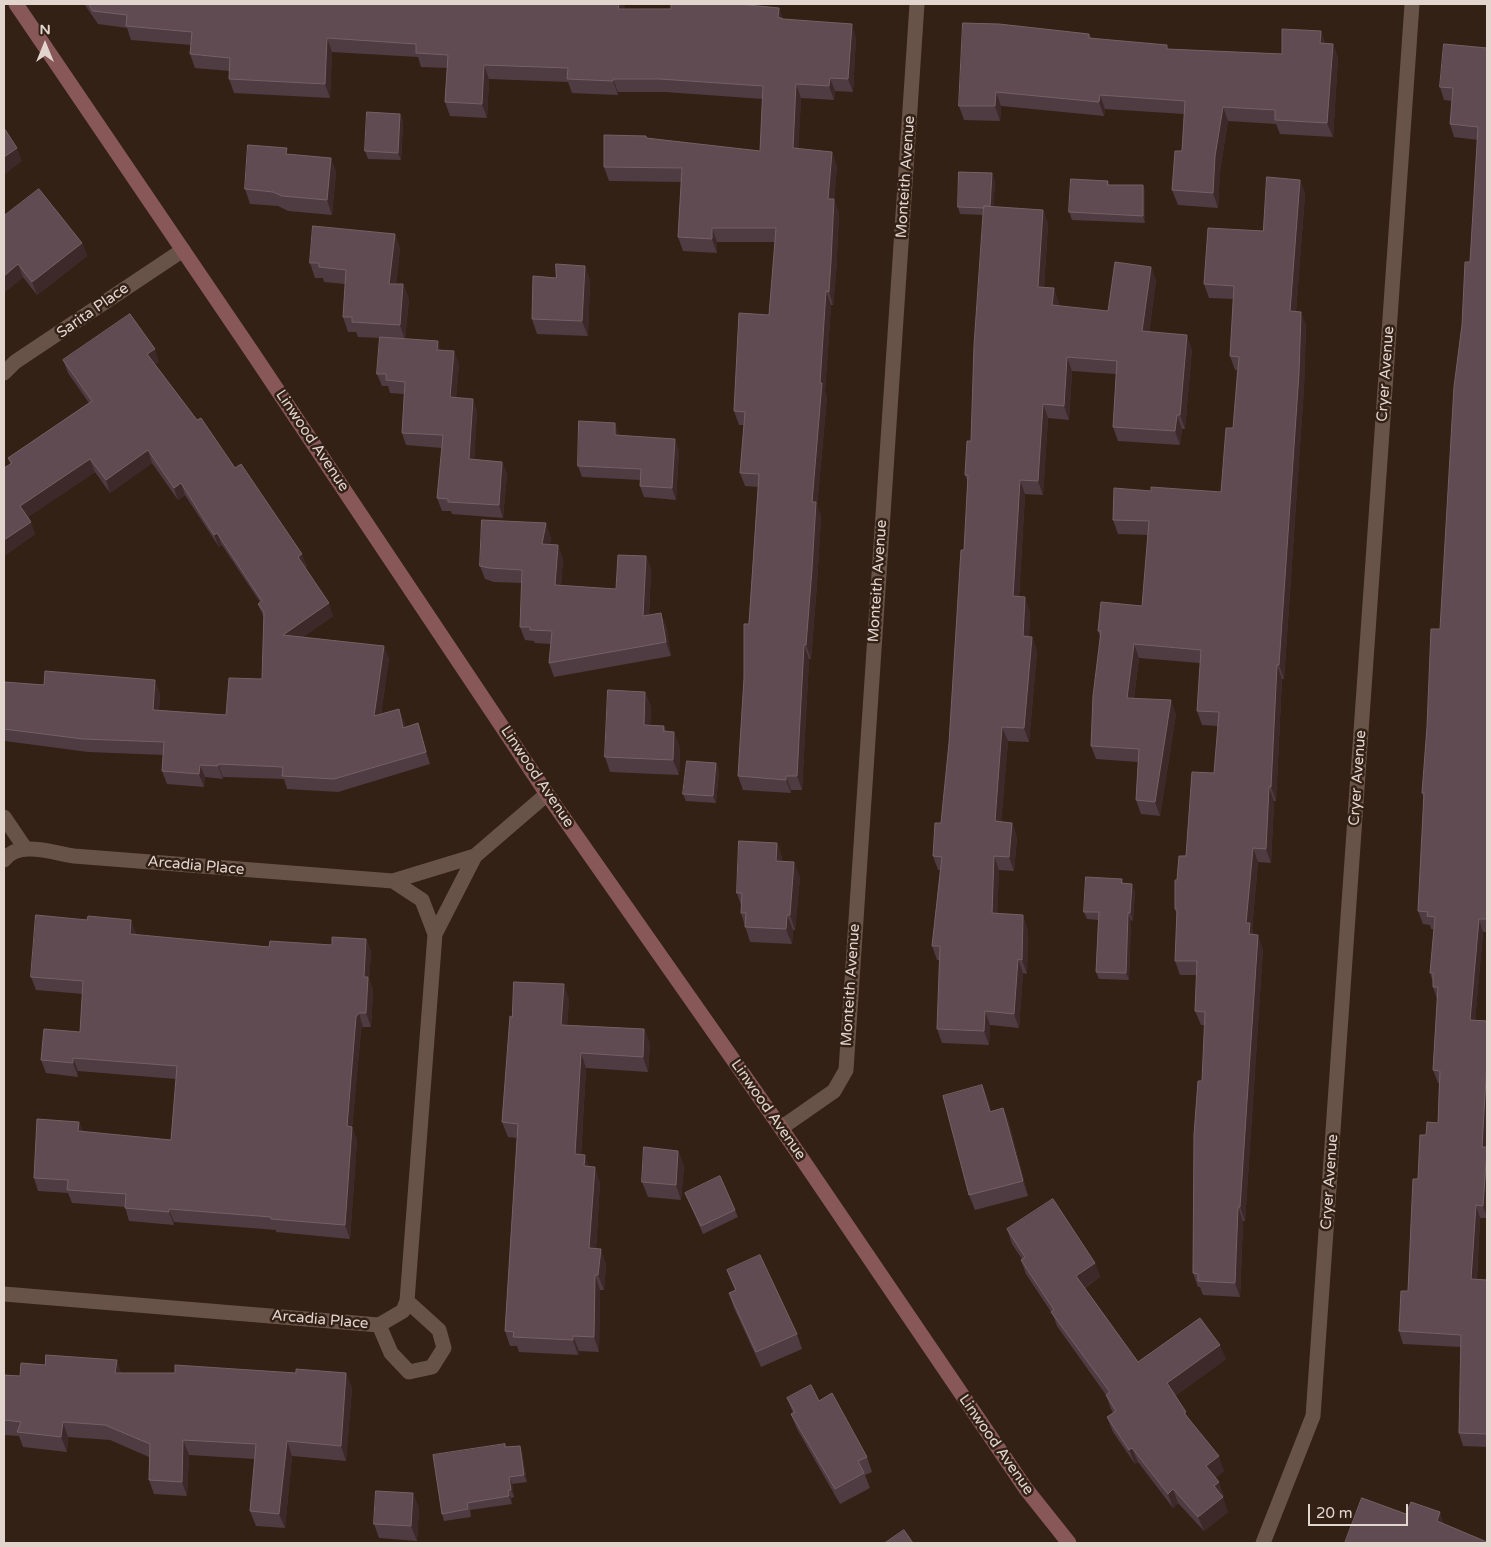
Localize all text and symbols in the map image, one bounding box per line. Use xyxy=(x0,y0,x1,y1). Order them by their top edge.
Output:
north arrow xyxy=(20,20,70,70)
text: N xyxy=(39,21,51,38)
street label: Monteith Avenue xyxy=(893,115,919,239)
street label: Sarita Place xyxy=(54,280,132,342)
street label: Cryer Avenue xyxy=(1374,326,1398,422)
street label: Linwood Avenue xyxy=(271,387,353,495)
street label: Monteith Avenue xyxy=(865,519,891,643)
street label: Linwood Avenue xyxy=(496,723,578,831)
street label: Cryer Avenue xyxy=(1346,730,1370,826)
street label: Arcadia Place xyxy=(147,853,245,879)
street label: Monteith Avenue xyxy=(838,923,864,1047)
street label: Linwood Avenue xyxy=(727,1056,809,1164)
street label: Cryer Avenue xyxy=(1318,1134,1342,1230)
street label: Arcadia Place xyxy=(271,1307,369,1333)
street label: Linwood Avenue xyxy=(955,1391,1037,1499)
scale bar xyxy=(1311,1494,1411,1526)
text: 20 m xyxy=(1316,1504,1353,1522)

